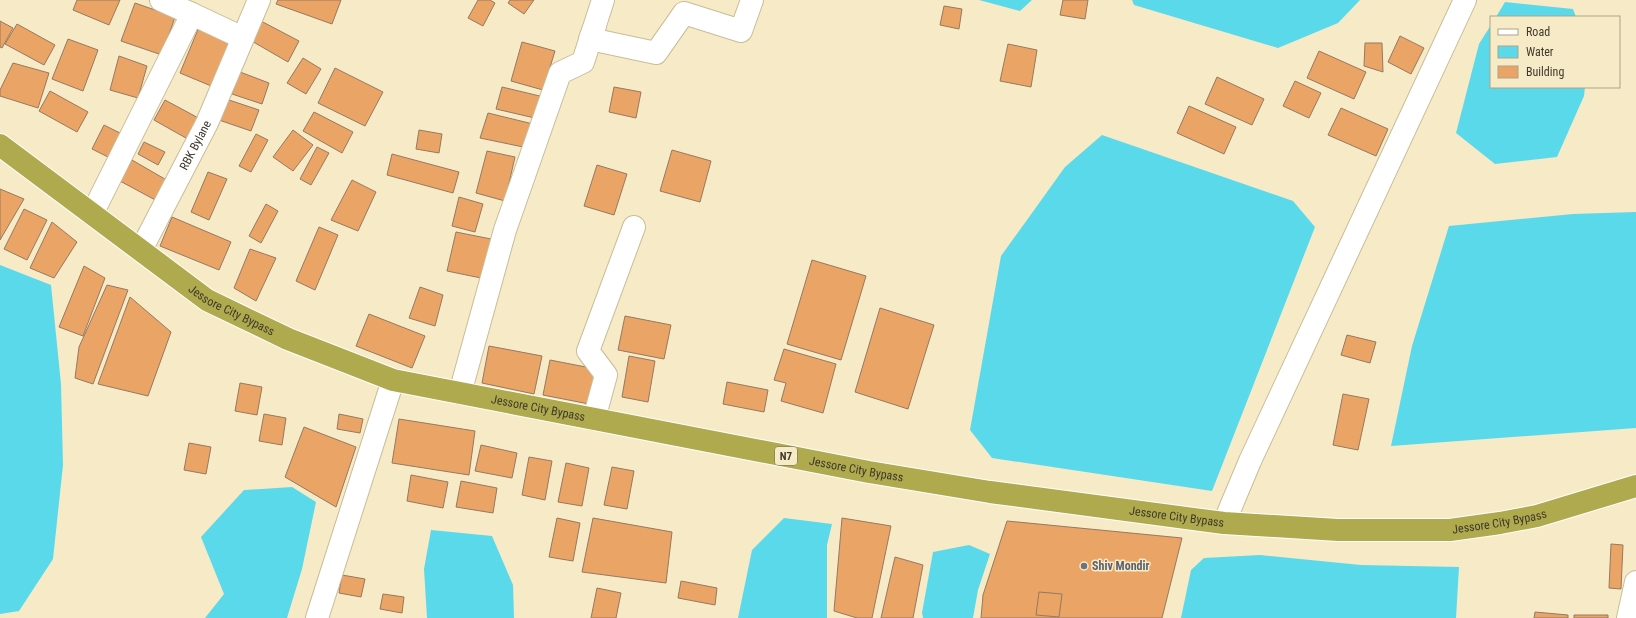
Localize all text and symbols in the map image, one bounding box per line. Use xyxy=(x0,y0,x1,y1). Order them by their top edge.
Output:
legend xyxy=(1490,16,1620,88)
text: Road xyxy=(1526,25,1550,39)
text: Water xyxy=(1526,45,1554,59)
text: Building xyxy=(1526,65,1564,79)
street label: RBK Bylane xyxy=(177,118,214,172)
street label: Jessore City Bypass xyxy=(186,282,277,338)
street label: Jessore City Bypass xyxy=(490,392,586,424)
road number: N7 xyxy=(775,447,797,465)
street label: Jessore City Bypass xyxy=(808,454,904,485)
street label: Jessore City Bypass xyxy=(1128,504,1225,530)
street label: Jessore City Bypass xyxy=(1451,506,1548,537)
place label: Shiv Mondir xyxy=(1092,559,1150,573)
marker: Shiv Mondir xyxy=(1079,561,1089,571)

